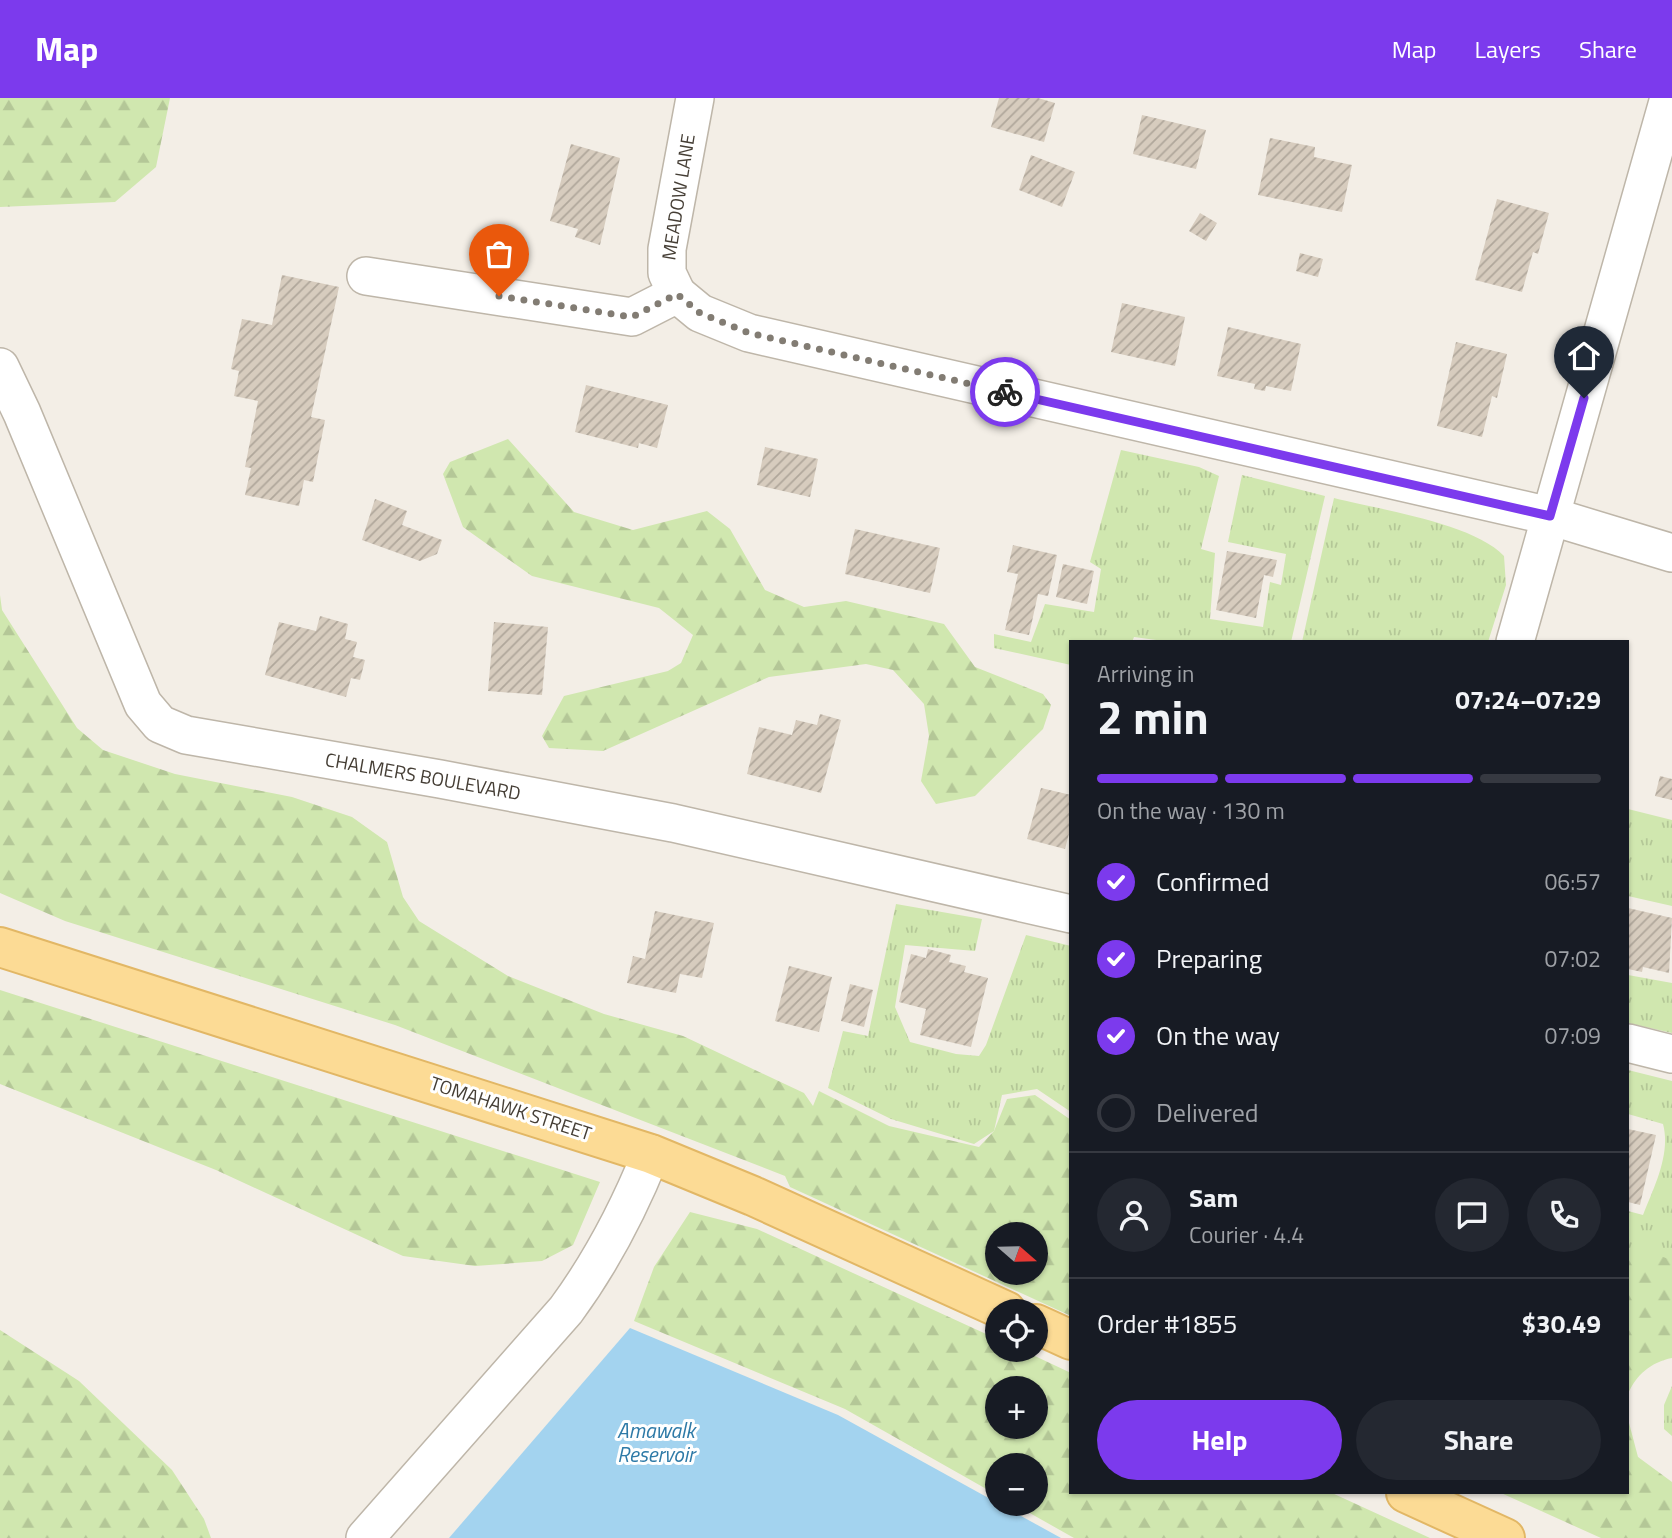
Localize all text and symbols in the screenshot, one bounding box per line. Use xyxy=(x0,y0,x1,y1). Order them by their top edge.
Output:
text: Map xyxy=(35,24,98,74)
text: Map xyxy=(1392,31,1437,67)
text: Layers xyxy=(1475,31,1541,67)
text: Share xyxy=(1579,31,1637,67)
street label: MEADOW LANE xyxy=(653,132,702,262)
pin xyxy=(469,224,529,296)
icon: bag xyxy=(480,235,518,273)
pin xyxy=(1554,326,1614,398)
icon: home xyxy=(1565,337,1603,375)
courier xyxy=(970,357,1040,427)
icon: bike xyxy=(986,373,1024,411)
text: Arriving in xyxy=(1097,656,1194,691)
text: 07:24–07:29 xyxy=(1455,680,1601,719)
text: 2 min xyxy=(1097,682,1209,752)
street label: CHALMERS BOULEVARD xyxy=(323,744,523,807)
text: On the way · 130 m xyxy=(1097,793,1285,828)
text: Confirmed xyxy=(1156,862,1270,901)
icon: check xyxy=(1097,863,1135,901)
text: 06:57 xyxy=(1544,864,1601,899)
text: Preparing xyxy=(1156,939,1262,978)
icon: check xyxy=(1097,940,1135,978)
text: 07:02 xyxy=(1544,941,1601,976)
text: On the way xyxy=(1156,1016,1280,1055)
icon: check xyxy=(1097,1017,1135,1055)
text: 07:09 xyxy=(1544,1018,1601,1053)
street label: TOMAHAWK STREET xyxy=(427,1068,596,1147)
text: Delivered xyxy=(1156,1093,1259,1132)
button: person xyxy=(1097,1178,1171,1252)
text: Sam xyxy=(1189,1178,1238,1217)
button: chat xyxy=(1435,1178,1509,1252)
button: phone xyxy=(1527,1178,1601,1252)
text: Courier · 4.4 xyxy=(1189,1217,1304,1252)
north arrow xyxy=(985,1222,1048,1284)
map controls xyxy=(985,1222,1048,1516)
button: locate xyxy=(985,1299,1048,1362)
text: Order #1855 xyxy=(1097,1304,1237,1343)
text: $30.49 xyxy=(1522,1304,1601,1343)
button: + xyxy=(985,1376,1048,1439)
button: Help xyxy=(1097,1400,1342,1480)
button: Share xyxy=(1356,1400,1601,1480)
water label: Amawalk Reservoir xyxy=(617,1414,698,1470)
button: − xyxy=(985,1453,1048,1516)

